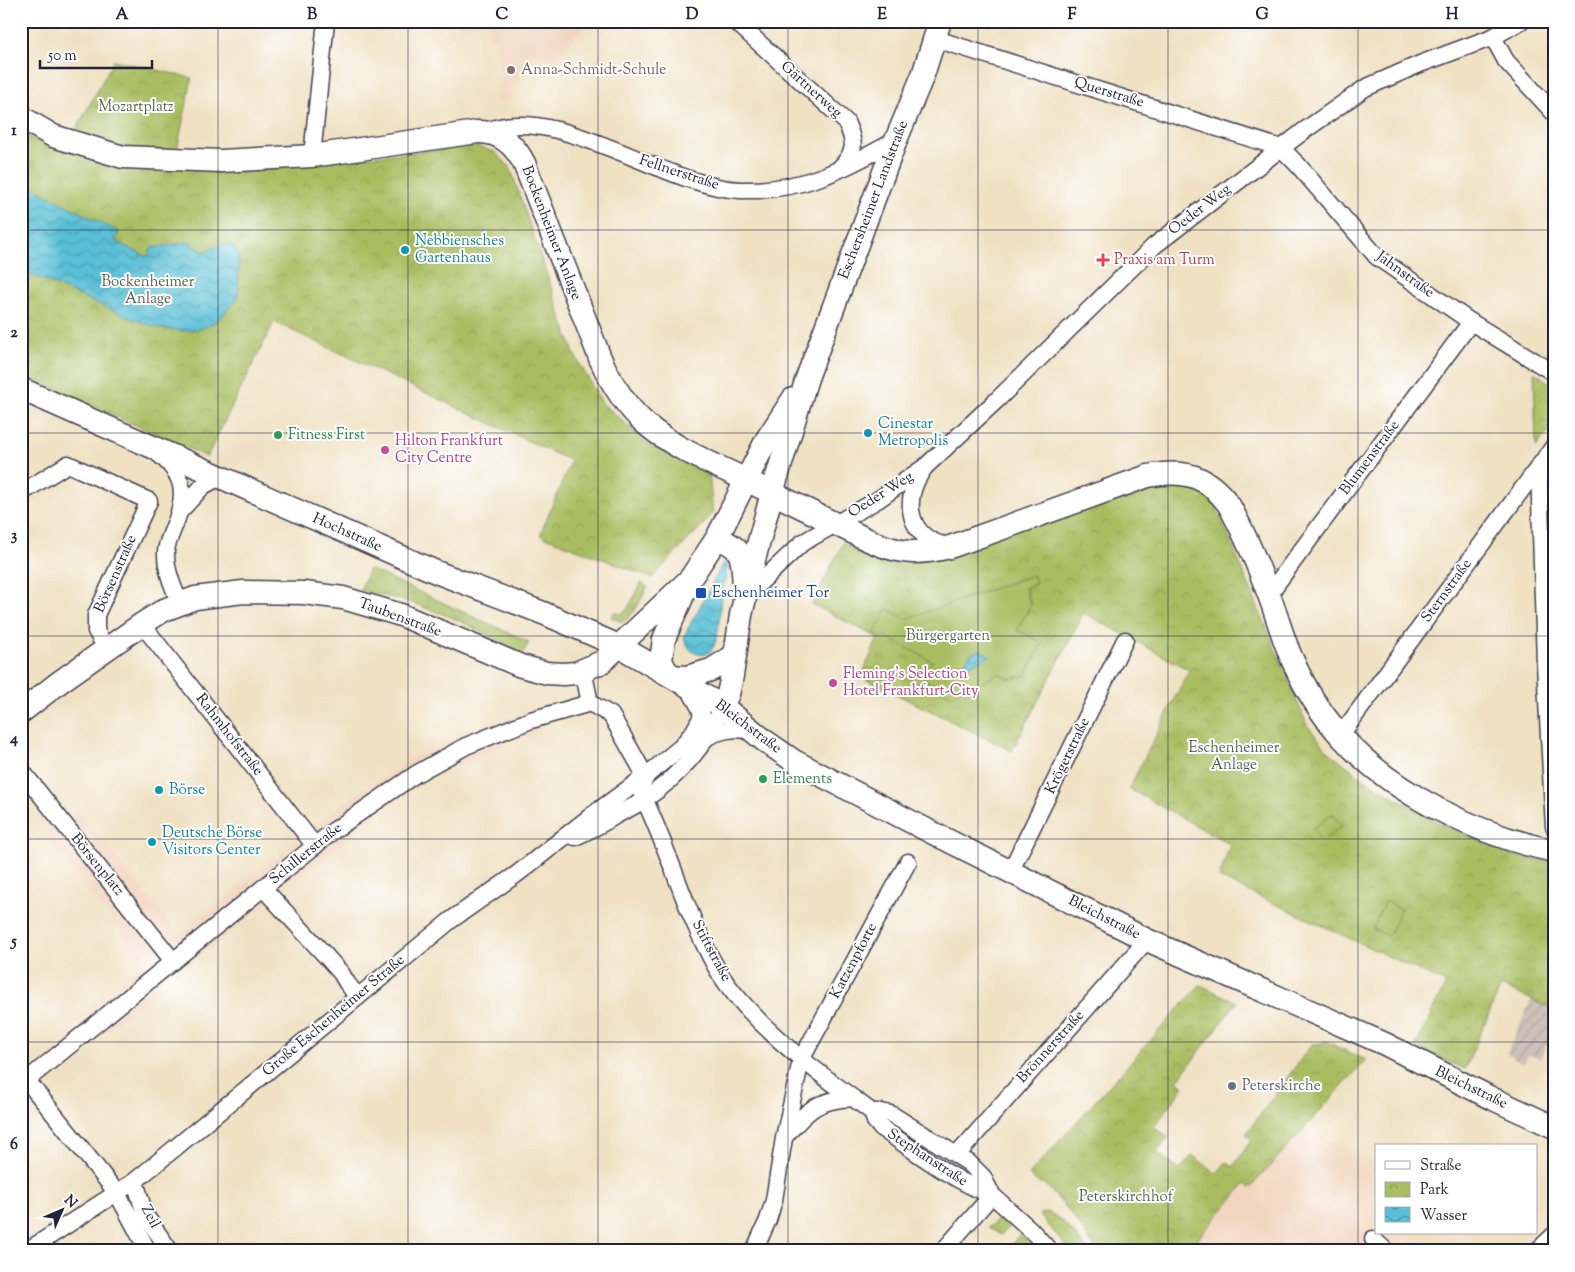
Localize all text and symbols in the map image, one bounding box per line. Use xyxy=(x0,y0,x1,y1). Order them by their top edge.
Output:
text: A xyxy=(116,4,129,27)
text: B xyxy=(307,4,317,27)
text: C xyxy=(496,4,509,27)
text: D xyxy=(686,4,699,27)
text: E xyxy=(877,4,887,27)
text: F xyxy=(1068,4,1077,27)
text: G xyxy=(1255,4,1269,27)
text: H xyxy=(1446,4,1459,27)
scale bar xyxy=(40,38,152,70)
text: 50 m xyxy=(47,46,77,67)
street label: Gärtnerweg xyxy=(776,57,846,123)
place label: Anna-Schmidt-Schule xyxy=(521,60,666,81)
marker: Anna-Schmidt-Schule xyxy=(505,64,517,76)
street label: Querstraße xyxy=(1071,72,1147,114)
park label: Mozartplatz xyxy=(99,97,174,118)
street label: Eschersheimer Landstraße xyxy=(834,118,914,282)
text: 1 xyxy=(11,120,17,143)
street label: Fellnerstraße xyxy=(636,150,722,196)
street label: Bockenheimer Anlage xyxy=(516,163,586,303)
street label: Oeder Weg xyxy=(1164,180,1236,240)
place label: Nebbiensches Gartenhaus xyxy=(415,231,504,269)
marker: Nebbiensches Gartenhaus xyxy=(399,244,411,256)
street label: Jahnstraße xyxy=(1371,246,1438,303)
place label: Praxis am Turm xyxy=(1114,250,1215,271)
marker: Praxis am Turm xyxy=(1096,253,1110,267)
park label: Bockenheimer Anlage xyxy=(102,272,195,310)
text: 2 xyxy=(10,322,18,345)
place label: Cinestar Metropolis xyxy=(878,414,948,452)
street label: Blumenstraße xyxy=(1335,416,1405,500)
place label: Fitness First xyxy=(288,425,365,446)
marker: Cinestar Metropolis xyxy=(862,427,874,439)
marker: Fitness First xyxy=(272,429,284,441)
place label: Hilton Frankfurt City Centre xyxy=(395,431,503,469)
marker: Hilton Frankfurt City Centre xyxy=(379,444,391,456)
street label: Oeder Weg xyxy=(844,467,918,523)
street label: Hochstraße xyxy=(309,508,385,558)
text: 3 xyxy=(11,525,18,548)
street label: Börsenstraße xyxy=(89,532,143,616)
street label: Sternstraße xyxy=(1417,555,1477,627)
place label: Eschenheimer Tor xyxy=(712,583,830,604)
marker: Eschenheimer Tor xyxy=(694,586,708,600)
street label: Taubenstraße xyxy=(356,593,444,643)
park label: Bürgergarten xyxy=(906,626,990,647)
place label: Fleming's Selection Hotel Frankfurt-City xyxy=(843,664,979,702)
marker: Fleming's Selection Hotel Frankfurt-City xyxy=(827,677,839,689)
street label: Rahmhofstraße xyxy=(190,689,268,781)
street label: Bleichstraße xyxy=(710,695,786,759)
street label: Krögerstraße xyxy=(1040,714,1096,798)
text: 4 xyxy=(9,728,18,751)
park label: Eschenheimer Anlage xyxy=(1189,738,1280,776)
place label: Elements xyxy=(773,769,832,790)
marker: Elements xyxy=(757,773,769,785)
place label: Börse xyxy=(169,780,205,801)
marker: Börse xyxy=(153,784,165,796)
street label: Schillerstraße xyxy=(265,818,347,890)
place label: Deutsche Börse Visitors Center xyxy=(162,823,262,861)
street label: Börsenplatz xyxy=(65,829,129,901)
marker: Deutsche Börse Visitors Center xyxy=(146,836,158,848)
street label: Bleichstraße xyxy=(1064,891,1144,945)
street label: Stiftstraße xyxy=(686,916,736,986)
street label: Katzenpforte xyxy=(825,919,883,1003)
text: 5 xyxy=(9,931,17,954)
street label: Große Eschenheimer Straße xyxy=(258,950,410,1082)
street label: Brönnerstraße xyxy=(1012,1006,1090,1088)
street label: Bleichstraße xyxy=(1431,1061,1511,1115)
place label: Peterskirche xyxy=(1242,1076,1321,1097)
marker: Peterskirche xyxy=(1226,1080,1238,1092)
street label: Stephanstraße xyxy=(883,1124,971,1192)
text: 6 xyxy=(10,1134,18,1157)
legend xyxy=(1375,1144,1538,1234)
text: Straße xyxy=(1420,1156,1462,1177)
text: Park xyxy=(1420,1180,1449,1201)
north arrow xyxy=(38,1184,88,1234)
park label: Peterskirchhof xyxy=(1079,1187,1174,1208)
text: N xyxy=(59,1191,81,1213)
street label: Zeil xyxy=(135,1202,165,1232)
text: Wasser xyxy=(1420,1206,1467,1227)

